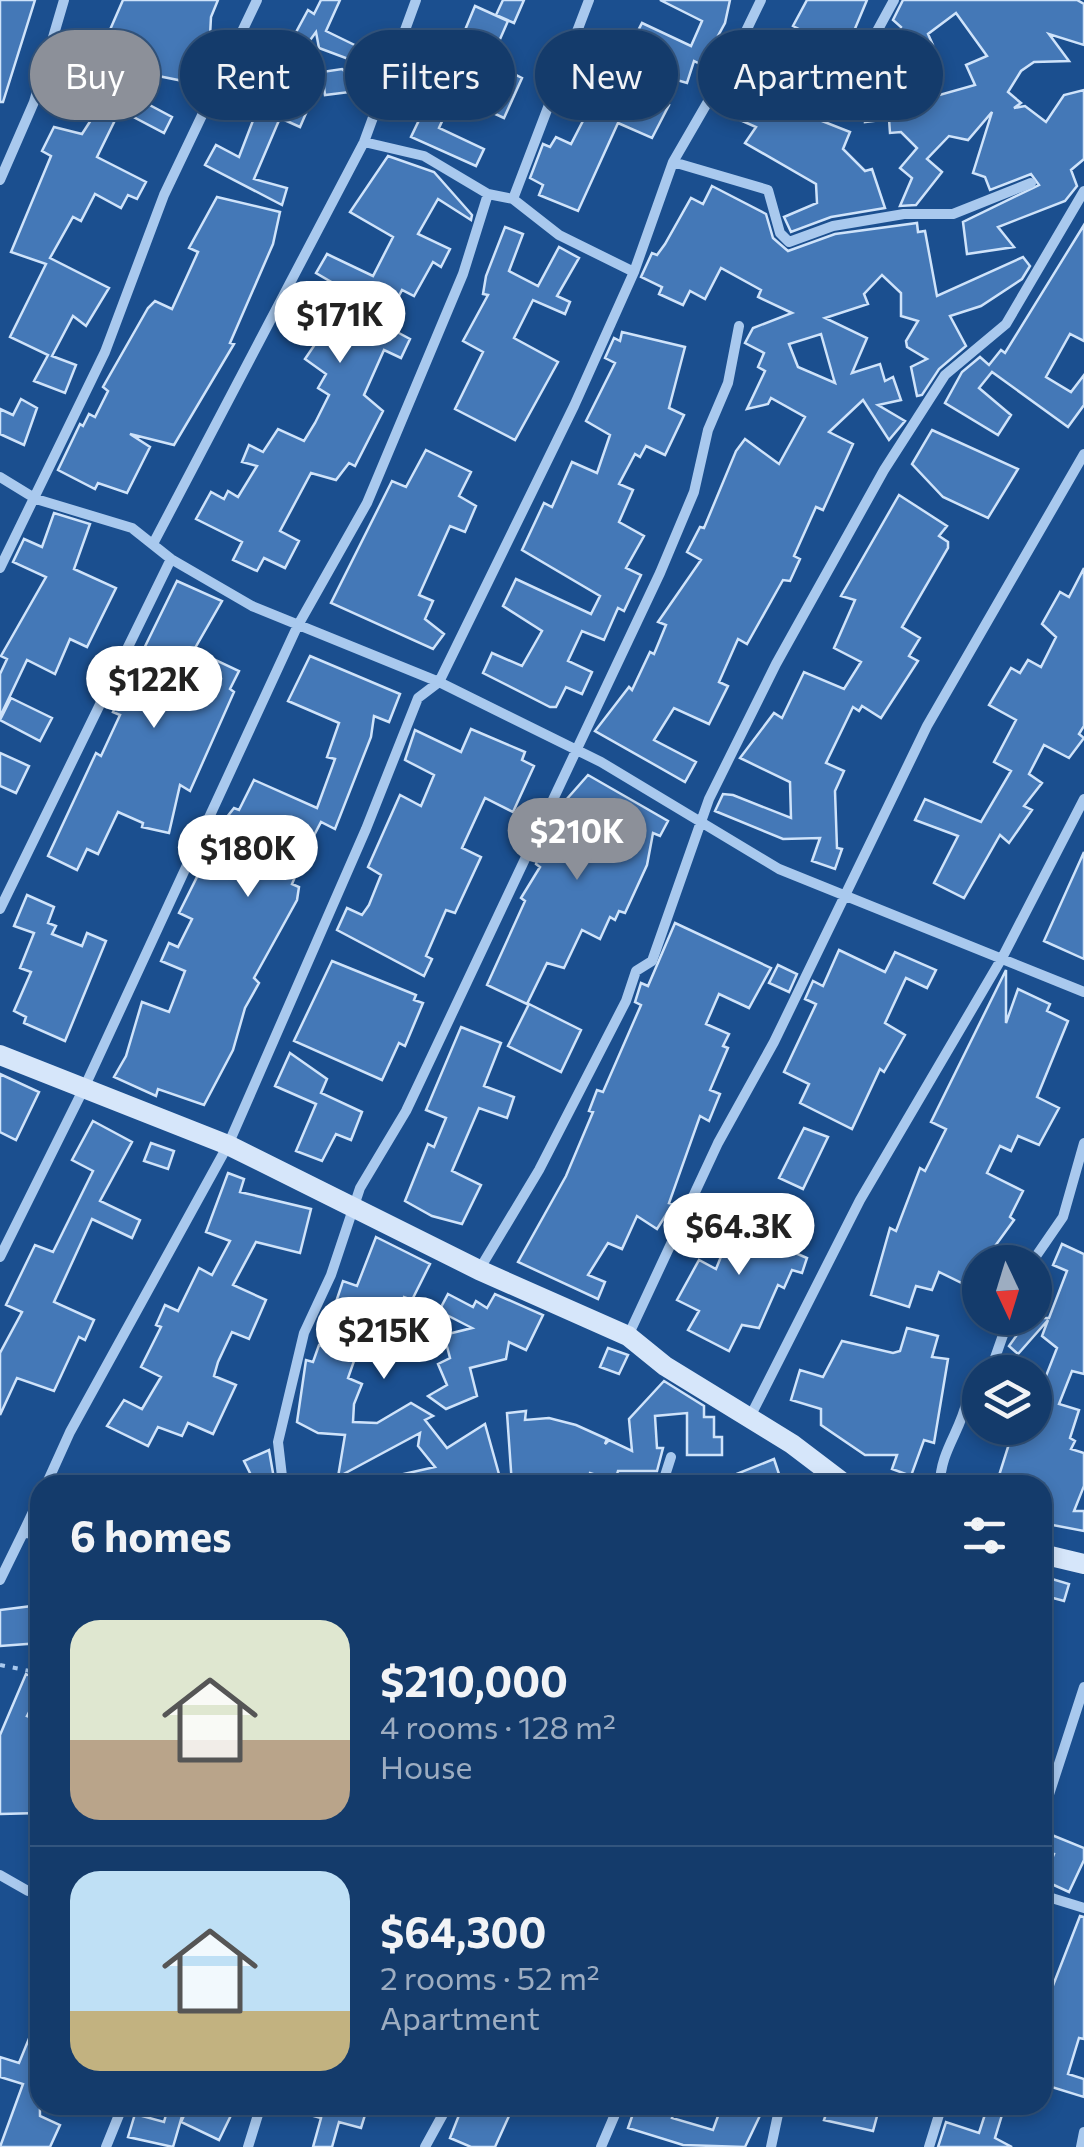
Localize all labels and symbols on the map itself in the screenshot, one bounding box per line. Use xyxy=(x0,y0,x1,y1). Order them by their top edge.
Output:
pin: $171K xyxy=(270,281,410,366)
pin: $122K xyxy=(84,646,224,731)
pin: $210K xyxy=(507,798,647,883)
pin: $180K xyxy=(178,815,318,900)
pin: $64.3K xyxy=(658,1193,820,1278)
north arrow xyxy=(962,1245,1052,1335)
pin: $215K xyxy=(314,1297,454,1382)

